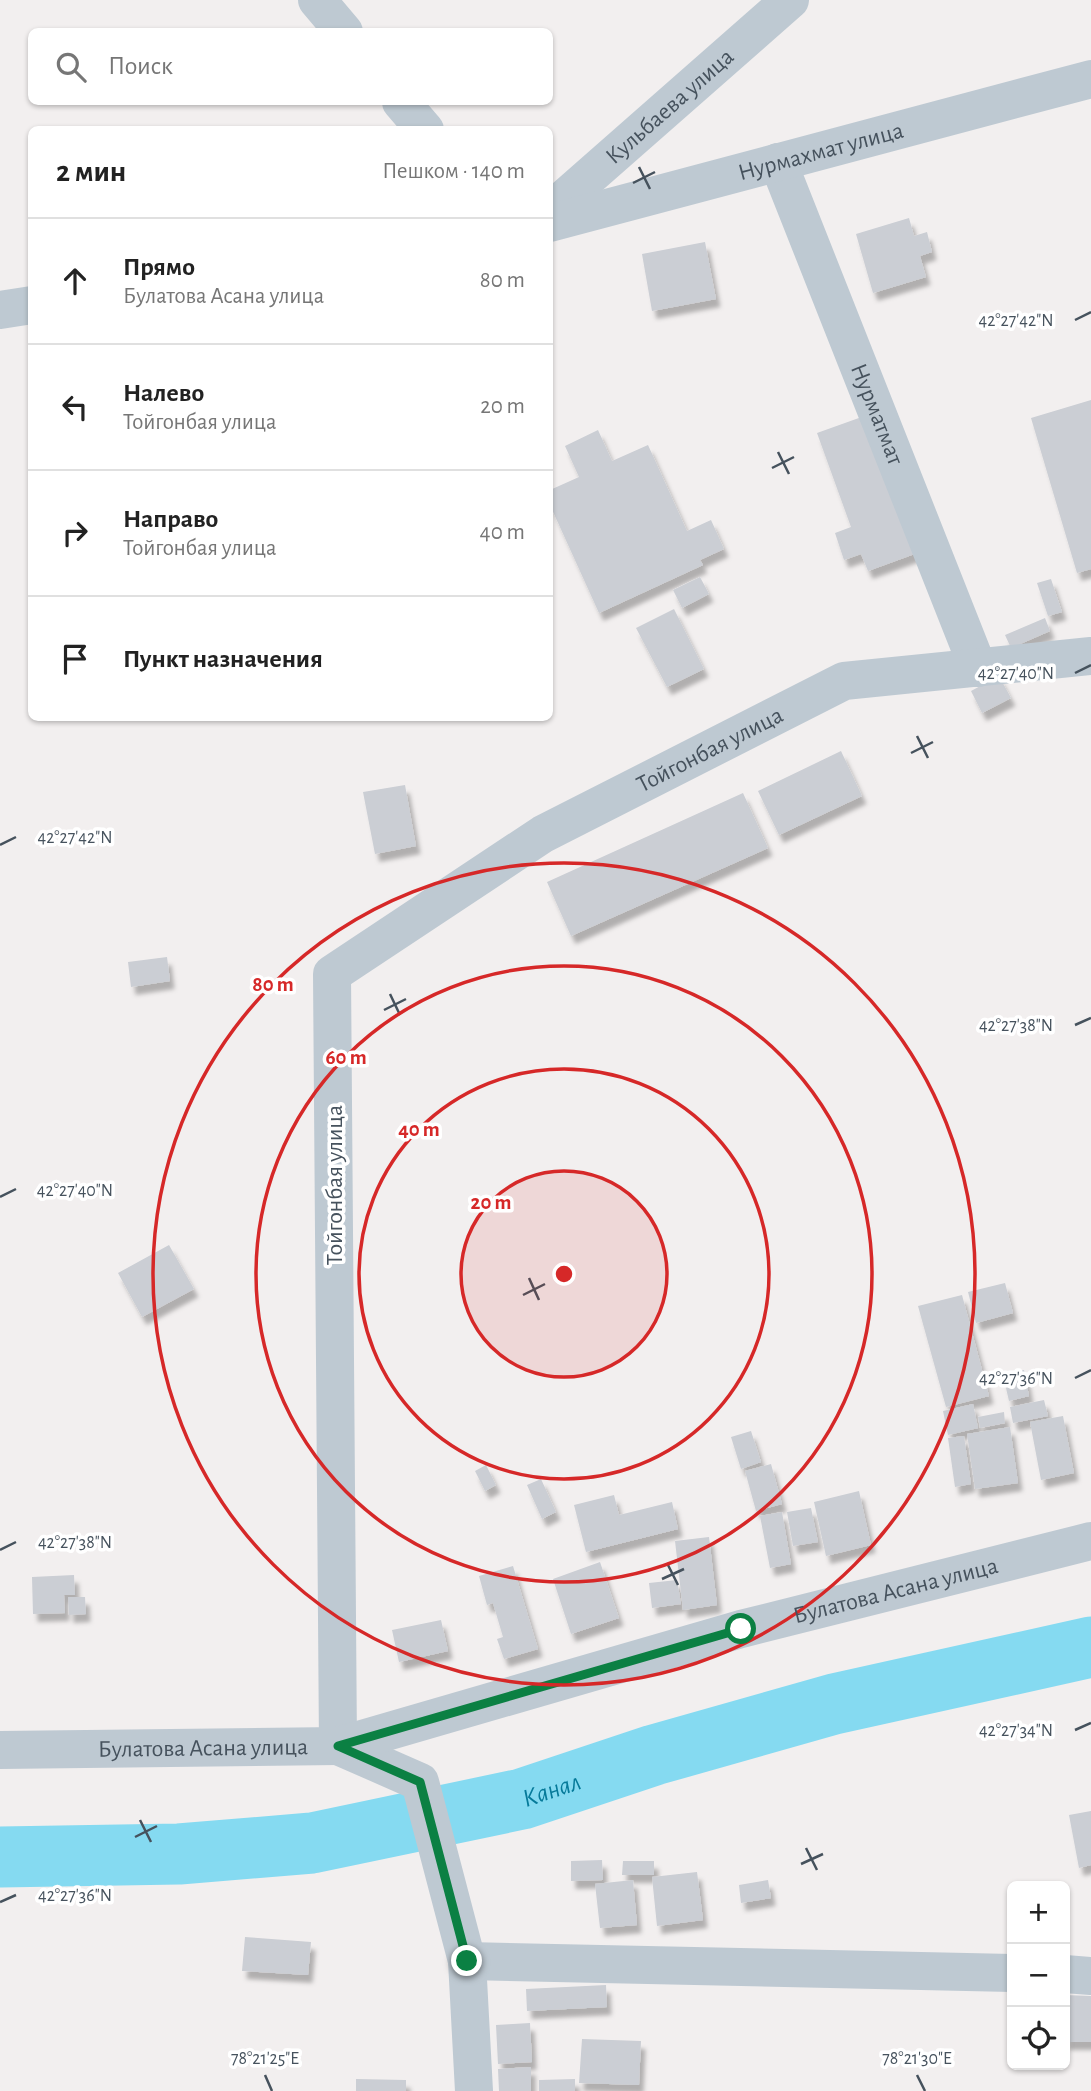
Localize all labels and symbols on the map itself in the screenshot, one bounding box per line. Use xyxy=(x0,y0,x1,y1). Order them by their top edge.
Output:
street label: Кульбаева улица xyxy=(602,44,739,169)
street label: Нурмахмат улица xyxy=(736,118,906,185)
text: 42°27'42"N xyxy=(979,312,1054,330)
street label: Нурматмат xyxy=(846,360,908,469)
text: 42°27'40"N xyxy=(978,665,1054,683)
street label: Тойгонбая улица xyxy=(633,703,787,797)
text: 42°27'42"N xyxy=(38,829,113,847)
text: 80 m xyxy=(252,974,294,995)
text: 42°27'38"N xyxy=(979,1017,1053,1035)
text: 60 m xyxy=(325,1047,367,1068)
street label: Тойгонбая улица xyxy=(323,1105,347,1265)
text: 40 m xyxy=(398,1119,440,1140)
text: 42°27'40"N xyxy=(37,1182,113,1200)
text: 20 m xyxy=(471,1192,511,1213)
centre of rings xyxy=(552,1262,576,1286)
text: 42°27'36"N xyxy=(979,1370,1053,1388)
text: 42°27'38"N xyxy=(38,1534,112,1552)
street label: Булатова Асана улица xyxy=(791,1554,1001,1628)
route start xyxy=(725,1613,756,1644)
text: 42°27'34"N xyxy=(979,1722,1053,1740)
street label: Булатова Асана улица xyxy=(98,1735,308,1762)
water label: Канал xyxy=(519,1768,584,1812)
text: 42°27'36"N xyxy=(38,1887,112,1905)
route end xyxy=(451,1945,482,1976)
text: 78°21'25"E xyxy=(231,2050,299,2068)
text: 78°21'30"E xyxy=(882,2050,952,2068)

